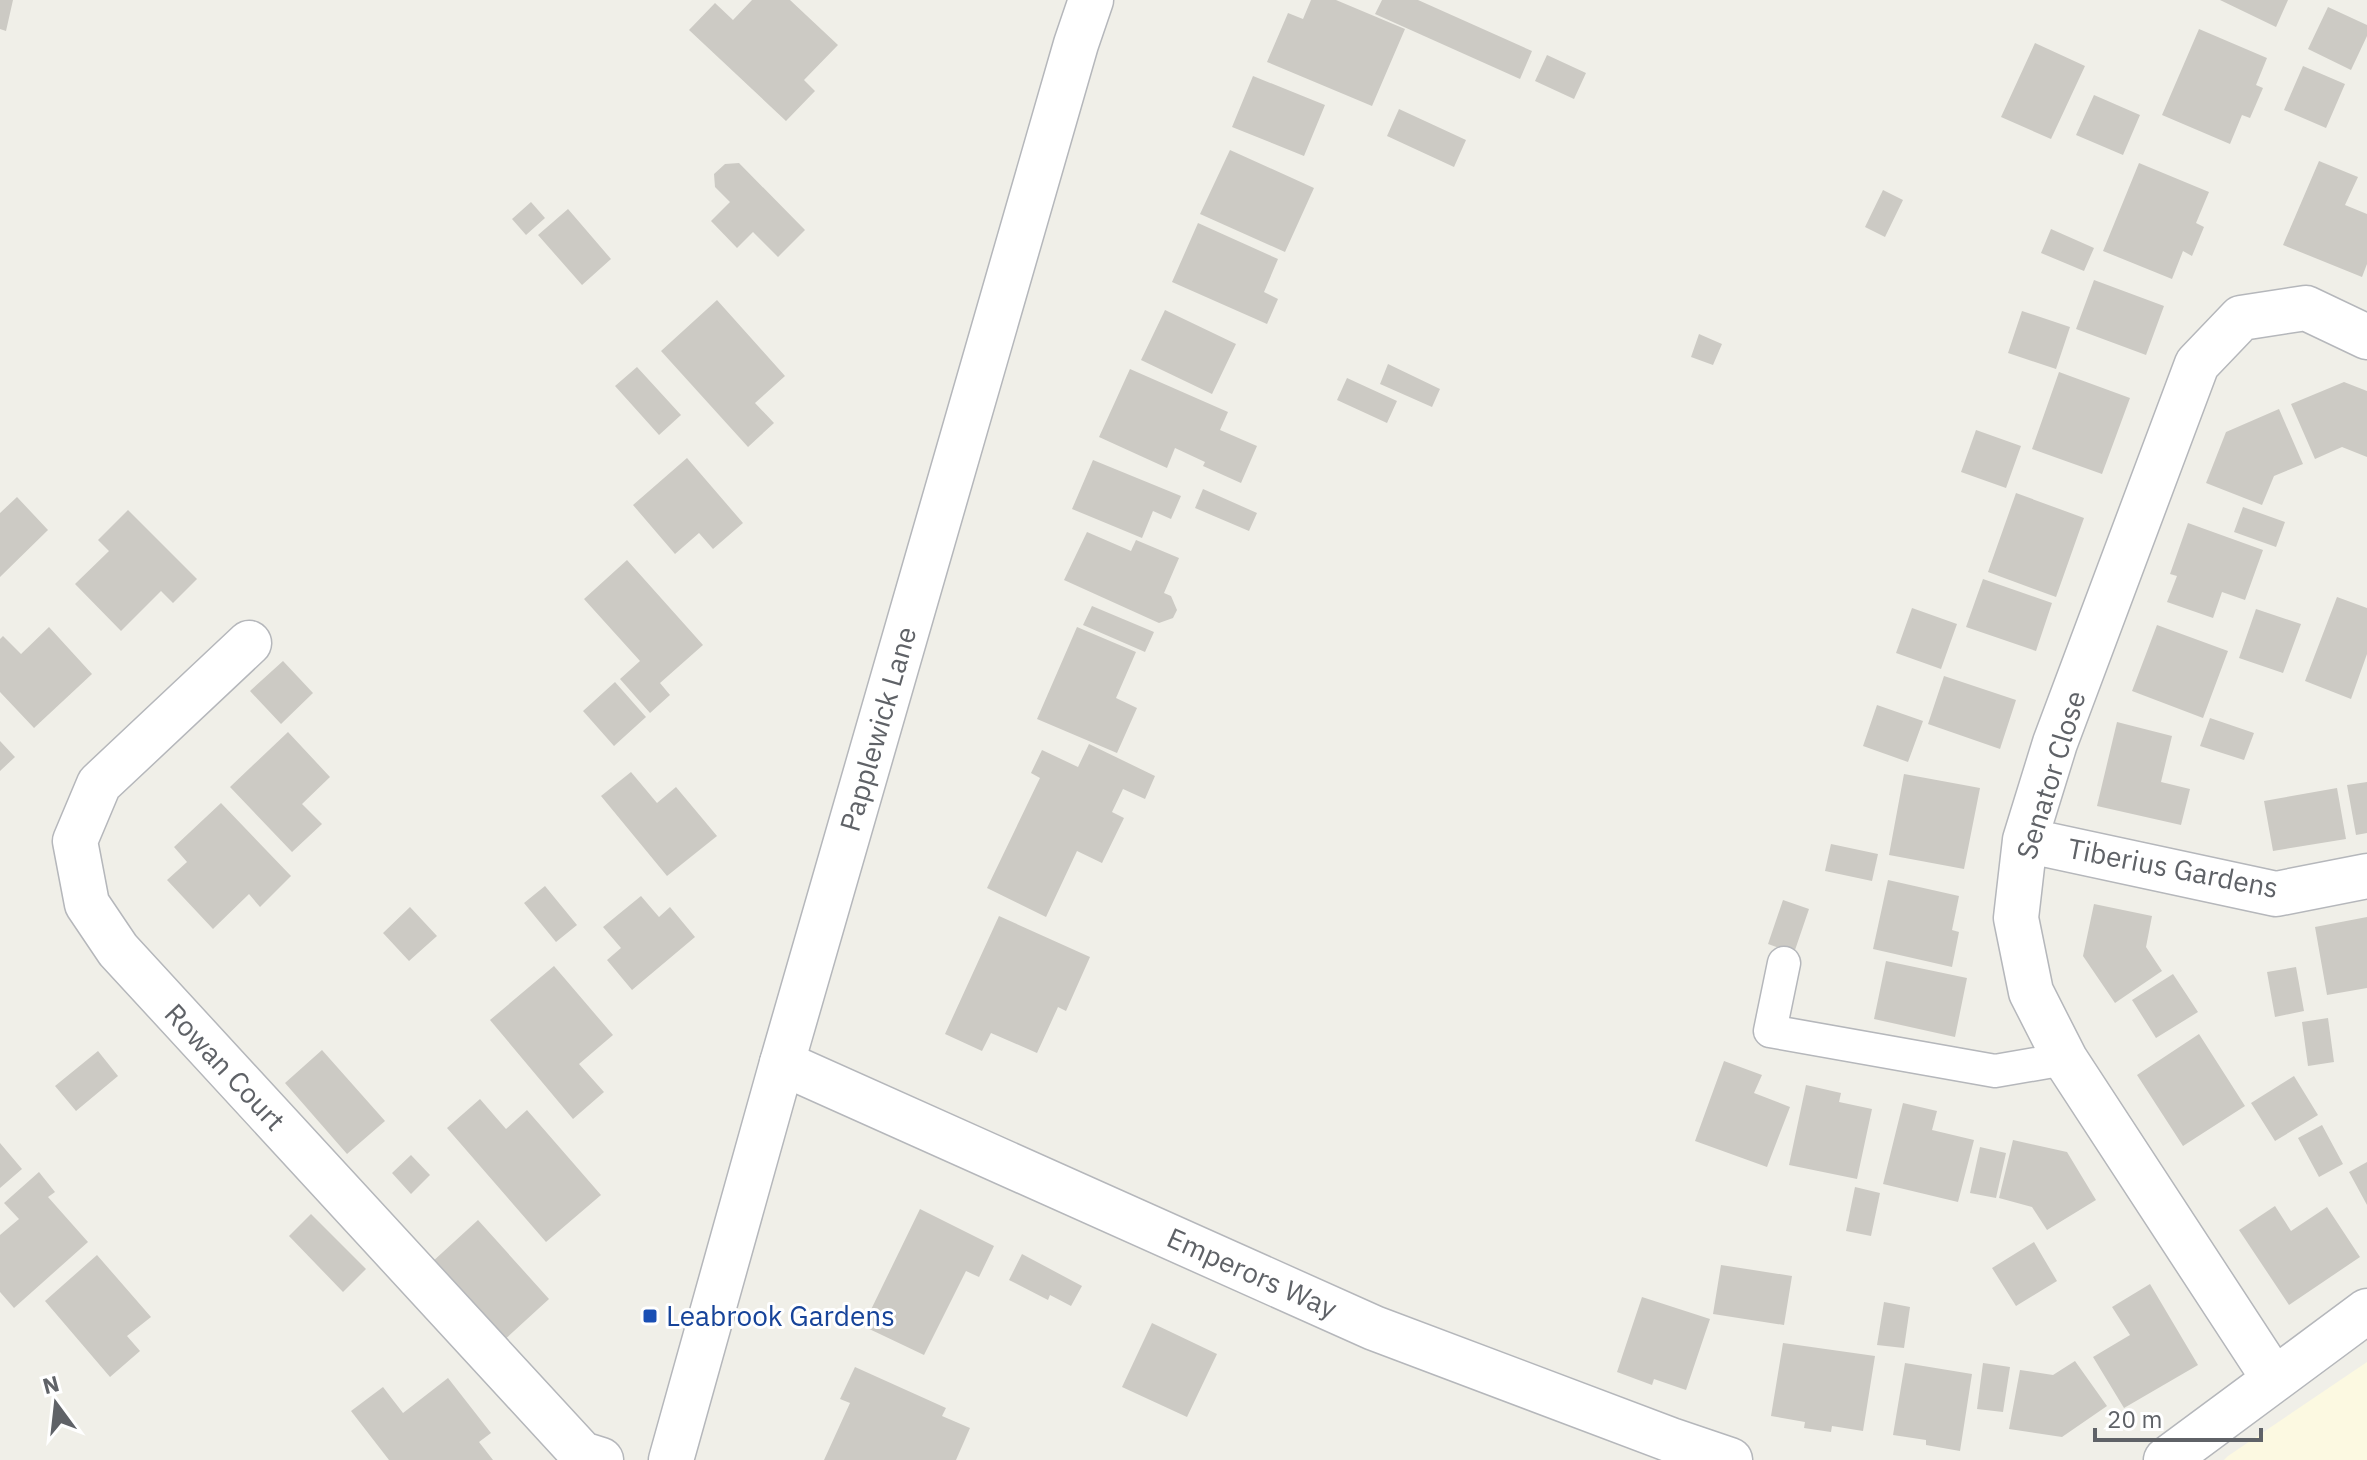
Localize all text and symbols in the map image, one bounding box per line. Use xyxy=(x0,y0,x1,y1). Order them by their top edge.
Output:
street label: Papplewick Lane xyxy=(831,622,924,835)
street label: Senator Close xyxy=(2007,686,2094,864)
street label: Tiberius Gardens xyxy=(2065,829,2282,906)
street label: Rowan Court xyxy=(157,995,294,1138)
street label: Emperors Way xyxy=(1161,1219,1343,1327)
place label: Leabrook Gardens xyxy=(666,1297,895,1334)
marker: Leabrook Gardens xyxy=(641,1307,659,1325)
north arrow xyxy=(16,1364,96,1444)
text: N xyxy=(39,1368,62,1400)
scale bar xyxy=(2095,1392,2261,1442)
text: 20 m xyxy=(2107,1403,2162,1435)

